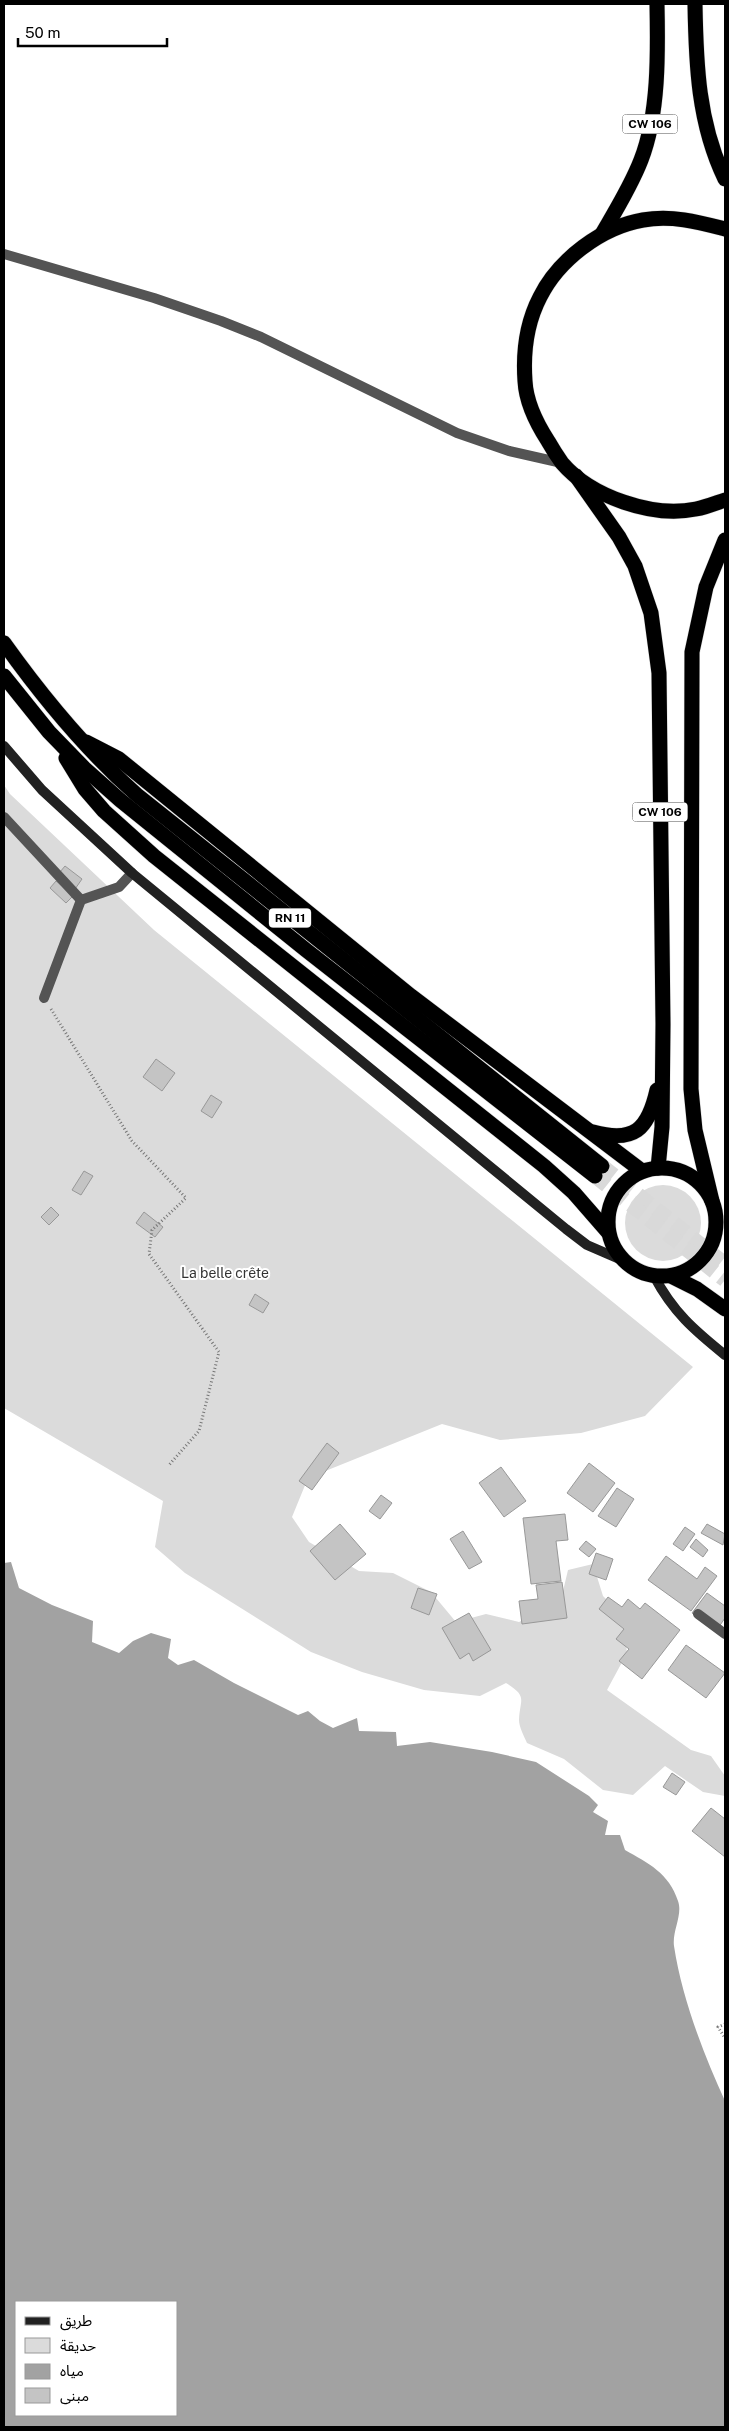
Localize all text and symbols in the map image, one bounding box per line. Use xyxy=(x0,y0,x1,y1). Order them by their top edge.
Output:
scale bar xyxy=(18,15,166,47)
text: 50 m xyxy=(25,24,60,41)
road number: CW 106 xyxy=(622,115,678,134)
road number: CW 106 xyxy=(632,802,688,822)
road number: RN 11 xyxy=(269,908,311,928)
park label: La belle crête xyxy=(181,1265,269,1281)
legend xyxy=(15,2301,178,2416)
text: طريق xyxy=(60,2312,92,2331)
text: حديقة xyxy=(60,2337,96,2354)
text: مياه xyxy=(60,2362,84,2379)
text: مبنى xyxy=(60,2387,89,2405)

